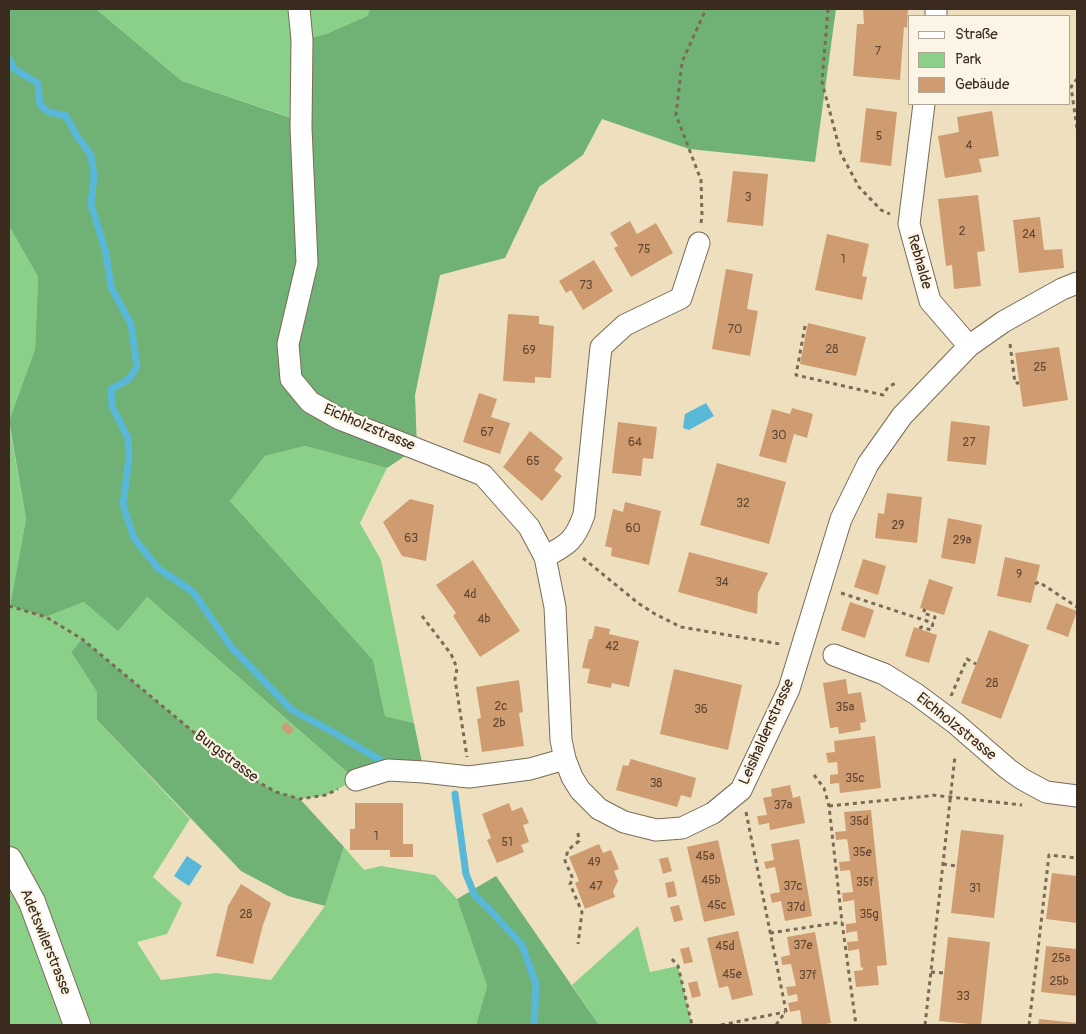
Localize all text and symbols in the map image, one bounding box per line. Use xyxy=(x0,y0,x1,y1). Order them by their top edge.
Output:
legend xyxy=(908,15,1071,105)
text: Straße xyxy=(955,25,998,44)
house number: 7 xyxy=(875,45,881,59)
text: Park xyxy=(955,50,981,69)
text: Gebäude xyxy=(955,75,1009,94)
house number: 5 xyxy=(876,130,882,144)
house number: 4 xyxy=(966,139,972,153)
house number: 3 xyxy=(745,191,751,205)
house number: 2 xyxy=(959,225,965,239)
house number: 24 xyxy=(1022,228,1036,242)
street label: Rebhalde xyxy=(903,233,935,291)
house number: 75 xyxy=(638,243,650,257)
house number: 1 xyxy=(841,253,845,267)
house number: 73 xyxy=(579,279,593,293)
house number: 70 xyxy=(728,323,742,337)
house number: 28 xyxy=(826,343,838,357)
house number: 69 xyxy=(522,344,536,358)
house number: 25 xyxy=(1033,361,1047,375)
street label: Eichholzstrasse xyxy=(321,401,417,455)
house number: 67 xyxy=(480,426,494,440)
house number: 30 xyxy=(772,429,786,443)
house number: 64 xyxy=(628,436,642,450)
house number: 27 xyxy=(962,436,976,450)
house number: 65 xyxy=(526,455,540,469)
house number: 32 xyxy=(736,497,750,511)
house number: 29 xyxy=(892,519,904,533)
house number: 60 xyxy=(625,522,641,536)
house number: 63 xyxy=(404,532,418,546)
house number: 29a xyxy=(953,534,971,548)
house number: 9 xyxy=(1016,568,1022,582)
house number: 34 xyxy=(715,576,729,590)
house number: 4d xyxy=(464,588,476,602)
house number: 4b xyxy=(478,613,490,627)
house number: 42 xyxy=(605,640,619,654)
street label: Leisihaldenstrasse xyxy=(736,676,798,788)
house number: 28 xyxy=(986,677,998,691)
street label: Eichholzstrasse xyxy=(912,689,1000,765)
house number: 2c xyxy=(495,700,507,714)
house number: 35a xyxy=(836,701,854,715)
house number: 36 xyxy=(694,703,708,717)
house number: 2b xyxy=(493,717,505,731)
street label: Burgstrasse xyxy=(191,727,261,787)
house number: 35c xyxy=(845,772,865,786)
house number: 38 xyxy=(650,777,662,791)
house number: 37a xyxy=(774,799,792,813)
house number: 35d xyxy=(849,815,869,829)
house number: 1 xyxy=(374,830,378,844)
house number: 51 xyxy=(501,836,513,850)
house number: 35e xyxy=(852,846,872,860)
house number: 45a xyxy=(695,850,715,864)
house number: 49 xyxy=(587,856,601,870)
house number: 45b xyxy=(701,874,721,888)
house number: 35f xyxy=(856,876,874,890)
house number: 47 xyxy=(589,880,603,894)
house number: 37c xyxy=(783,880,803,894)
house number: 31 xyxy=(969,882,981,896)
street label: Adetswilerstrasse xyxy=(16,887,74,997)
house number: 45c xyxy=(707,899,727,913)
house number: 37d xyxy=(787,901,805,915)
house number: 28 xyxy=(240,908,252,922)
house number: 35g xyxy=(859,908,879,922)
house number: 37e xyxy=(794,939,812,953)
house number: 45d xyxy=(715,940,735,954)
house number: 25a xyxy=(1052,952,1070,966)
house number: 45e xyxy=(722,968,742,982)
house number: 37f xyxy=(799,969,817,983)
house number: 25b xyxy=(1049,975,1069,989)
house number: 33 xyxy=(956,990,970,1004)

